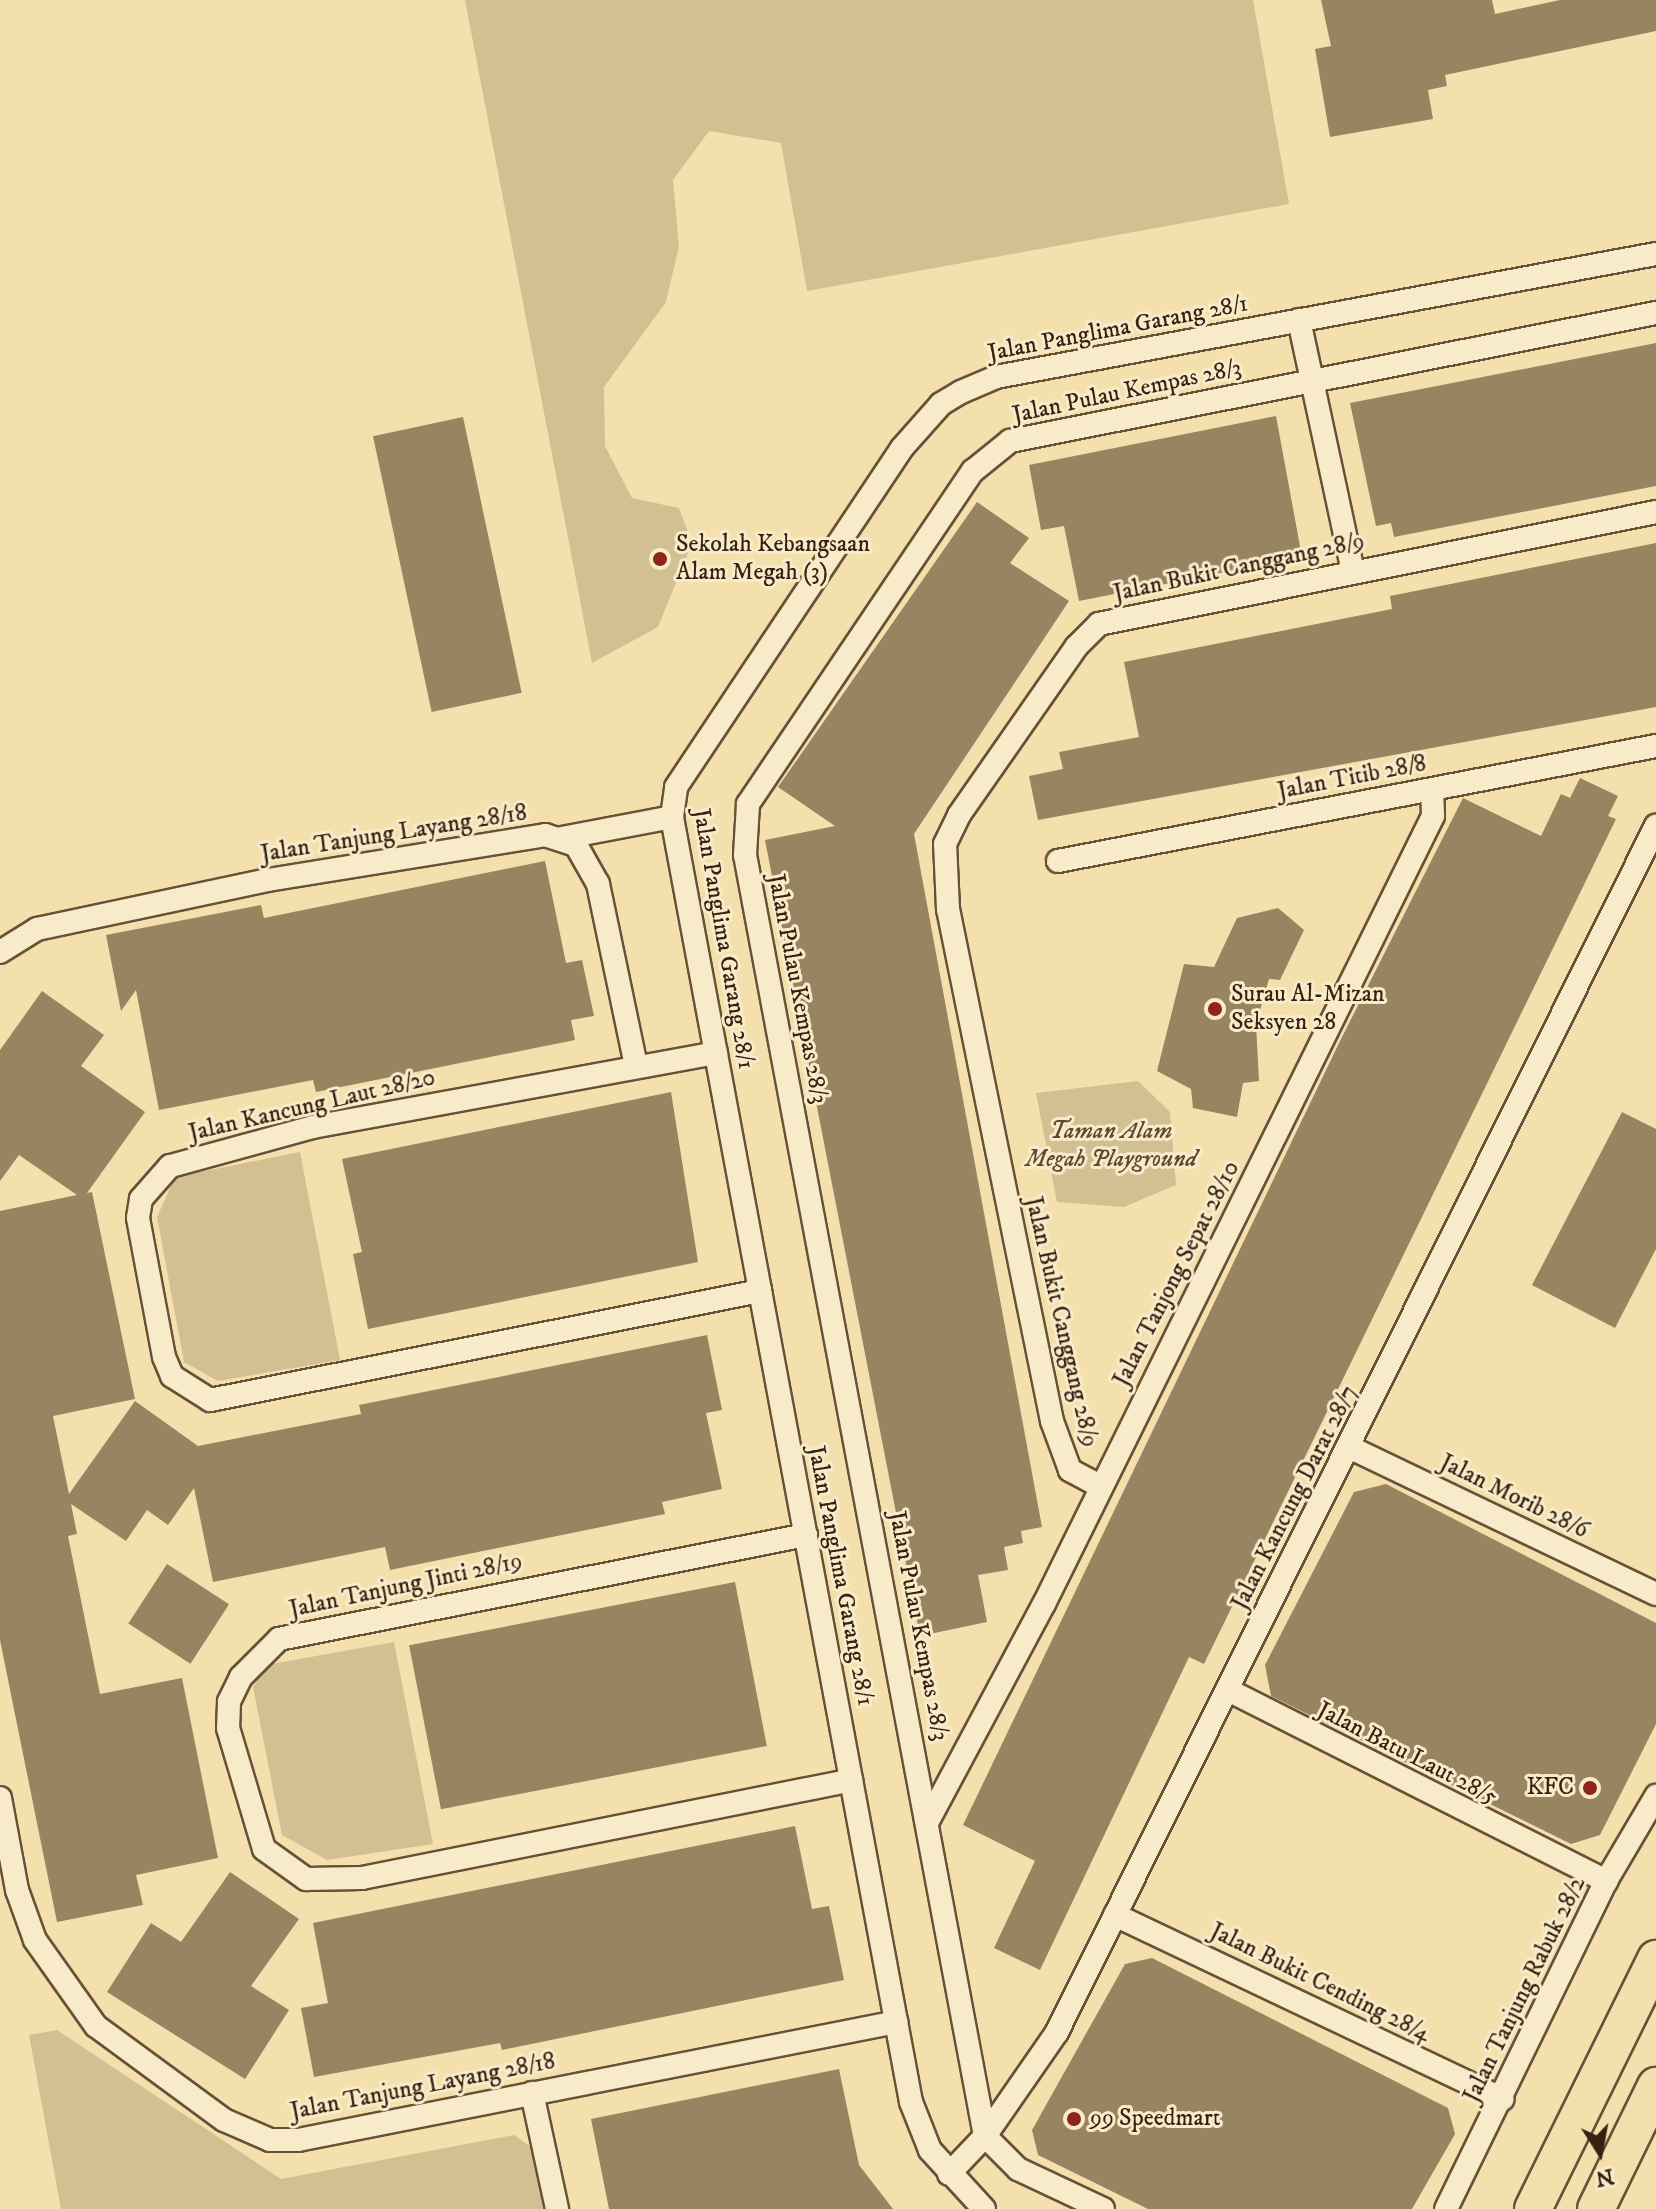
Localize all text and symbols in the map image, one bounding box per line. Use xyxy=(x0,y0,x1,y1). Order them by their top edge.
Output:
street label: Jalan Panglima Garang 28/1 xyxy=(986,290,1250,368)
street label: Jalan Pulau Kempas 28/3 xyxy=(1010,354,1244,430)
street label: Jalan Bukit Canggang 28/9 xyxy=(1111,527,1367,609)
place label: Sekolah Kebangsaan Alam Megah (3) xyxy=(676,531,870,587)
marker: Sekolah Kebangsaan Alam Megah (3) xyxy=(651,550,669,568)
street label: Jalan Titib 28/8 xyxy=(1275,749,1429,807)
street label: Jalan Tanjung Layang 28/18 xyxy=(259,799,529,869)
street label: Jalan Panglima Garang 28/1 xyxy=(686,806,760,1072)
street label: Jalan Pulau Kempas 28/3 xyxy=(761,872,833,1106)
place label: Surau Al-Mizan Seksyen 28 xyxy=(1231,981,1385,1037)
marker: Surau Al-Mizan Seksyen 28 xyxy=(1206,1000,1224,1018)
street label: Jalan Kancung Laut 28/20 xyxy=(186,1064,438,1148)
park label: Taman Alam Megah Playground xyxy=(1025,1118,1197,1174)
street label: Jalan Tanjong Sepat 28/10 xyxy=(1108,1156,1246,1392)
street label: Jalan Bukit Canggang 28/9 xyxy=(1018,1194,1104,1450)
street label: Jalan Kancung Darat 28/7 xyxy=(1226,1381,1364,1615)
street label: Jalan Panglima Garang 28/1 xyxy=(801,1444,879,1708)
street label: Jalan Morib 28/6 xyxy=(1435,1449,1593,1545)
street label: Jalan Pulau Kempas 28/3 xyxy=(882,1509,954,1743)
street label: Jalan Tanjung Jinti 28/19 xyxy=(287,1547,525,1625)
street label: Jalan Batu Laut 28/5 xyxy=(1312,1696,1502,1812)
place label: KFC xyxy=(1526,1774,1574,1802)
marker: KFC xyxy=(1581,1779,1599,1797)
street label: Jalan Tanjung Rabuk 28/2 xyxy=(1458,1872,1592,2108)
street label: Jalan Bukit Cending 28/4 xyxy=(1205,1917,1435,2049)
street label: Jalan Tanjung Layang 28/18 xyxy=(288,2047,558,2127)
place label: 99 Speedmart xyxy=(1090,2105,1220,2133)
marker: 99 Speedmart xyxy=(1065,2110,1083,2128)
north arrow xyxy=(1560,2113,1640,2193)
text: N xyxy=(1593,2162,1616,2192)

